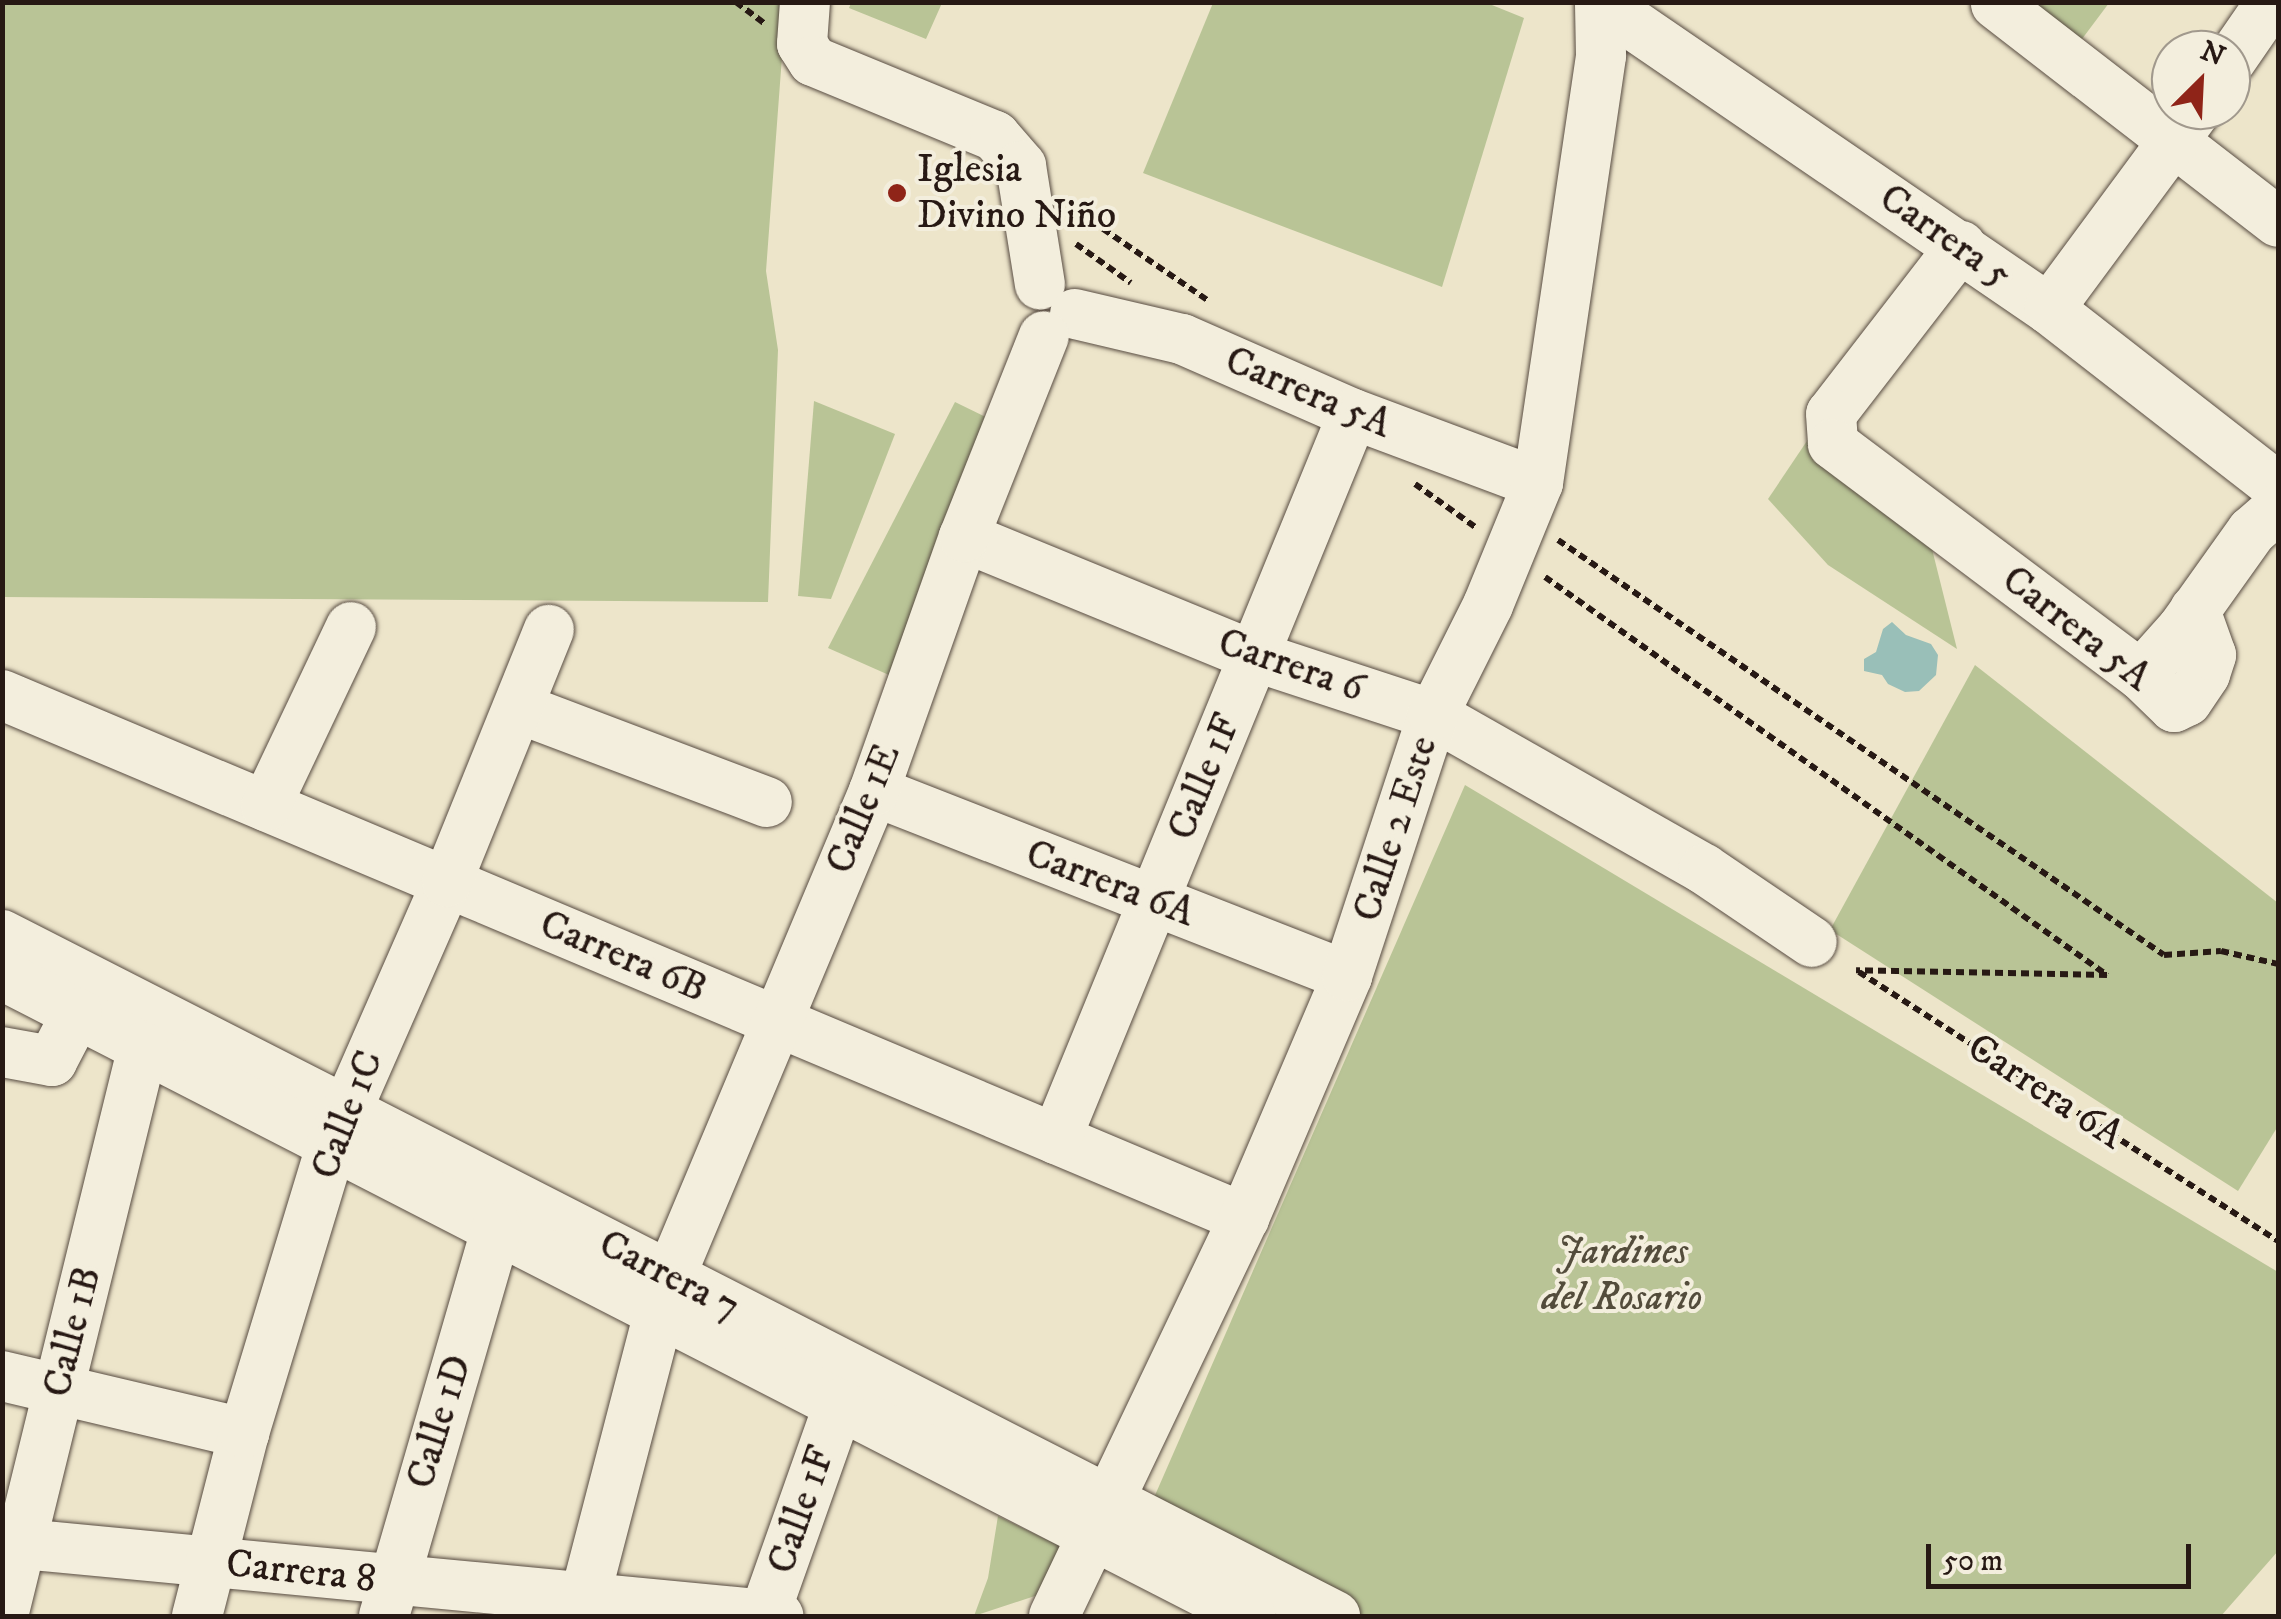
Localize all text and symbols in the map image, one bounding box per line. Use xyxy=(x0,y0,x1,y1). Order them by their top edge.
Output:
north arrow xyxy=(2151,30,2251,130)
text: N xyxy=(2195,33,2230,75)
place label: Iglesia Divino Niño xyxy=(917,146,1116,240)
street label: Carrera 5 xyxy=(1870,174,2020,300)
marker: Iglesia Divino Niño xyxy=(886,182,908,204)
street label: Carrera 5A xyxy=(1218,337,1398,449)
street label: Carrera 5A xyxy=(1992,556,2160,702)
street label: Carrera 6 xyxy=(1212,619,1370,713)
street label: Calle 1F xyxy=(1158,707,1252,847)
street label: Calle 2 Este xyxy=(1344,730,1448,928)
street label: Calle 1E xyxy=(816,737,912,881)
street label: Carrera 6A xyxy=(1019,830,1201,938)
street label: Carrera 6B xyxy=(532,900,714,1014)
street label: Carrera 6A xyxy=(1958,1024,2132,1160)
street label: Calle 1C xyxy=(302,1044,394,1186)
street label: Carrera 7 xyxy=(591,1220,747,1332)
park label: Jardines del Rosario xyxy=(1542,1228,1702,1322)
street label: Calle 1B xyxy=(34,1262,112,1402)
street label: Calle 1D xyxy=(397,1349,483,1495)
street label: Calle 1F xyxy=(758,1440,846,1580)
scale bar xyxy=(1931,1524,2196,1586)
street label: Carrera 8 xyxy=(224,1540,378,1604)
text: 50 m xyxy=(1943,1543,2003,1580)

